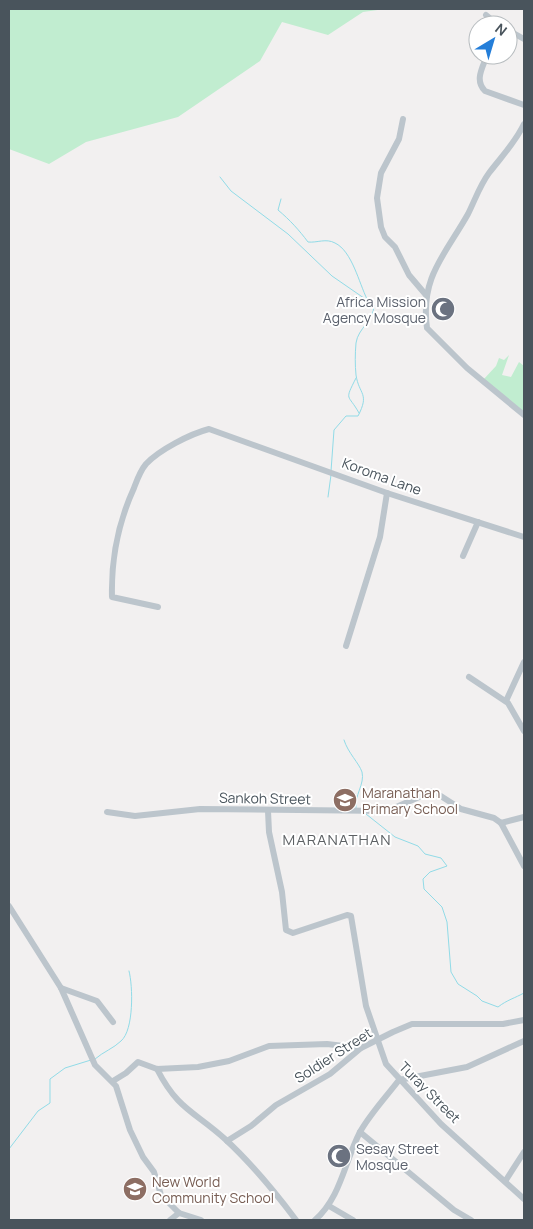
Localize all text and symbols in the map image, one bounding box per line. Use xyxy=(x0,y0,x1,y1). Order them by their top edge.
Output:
north arrow xyxy=(468,15,518,65)
text: N xyxy=(491,19,511,40)
place label: Africa Mission Agency Mosque xyxy=(323,292,426,327)
mosque icon: Africa Mission Agency Mosque xyxy=(430,296,456,322)
street label: Koroma Lane xyxy=(340,453,424,499)
place label: Maranathan Primary School xyxy=(362,783,458,818)
school or university icon: Maranathan Primary School xyxy=(332,787,358,813)
street label: Sankoh Street xyxy=(219,788,312,808)
district label: MARANATHAN xyxy=(283,829,391,850)
street label: Soldier Street xyxy=(291,1023,376,1087)
street label: Turay Street xyxy=(395,1057,465,1127)
place label: Sesay Street Mosque xyxy=(356,1139,439,1174)
mosque icon: Sesay Street Mosque xyxy=(326,1143,352,1169)
place label: New World Community School xyxy=(152,1172,274,1207)
school or university icon: New World Community School xyxy=(122,1176,148,1202)

